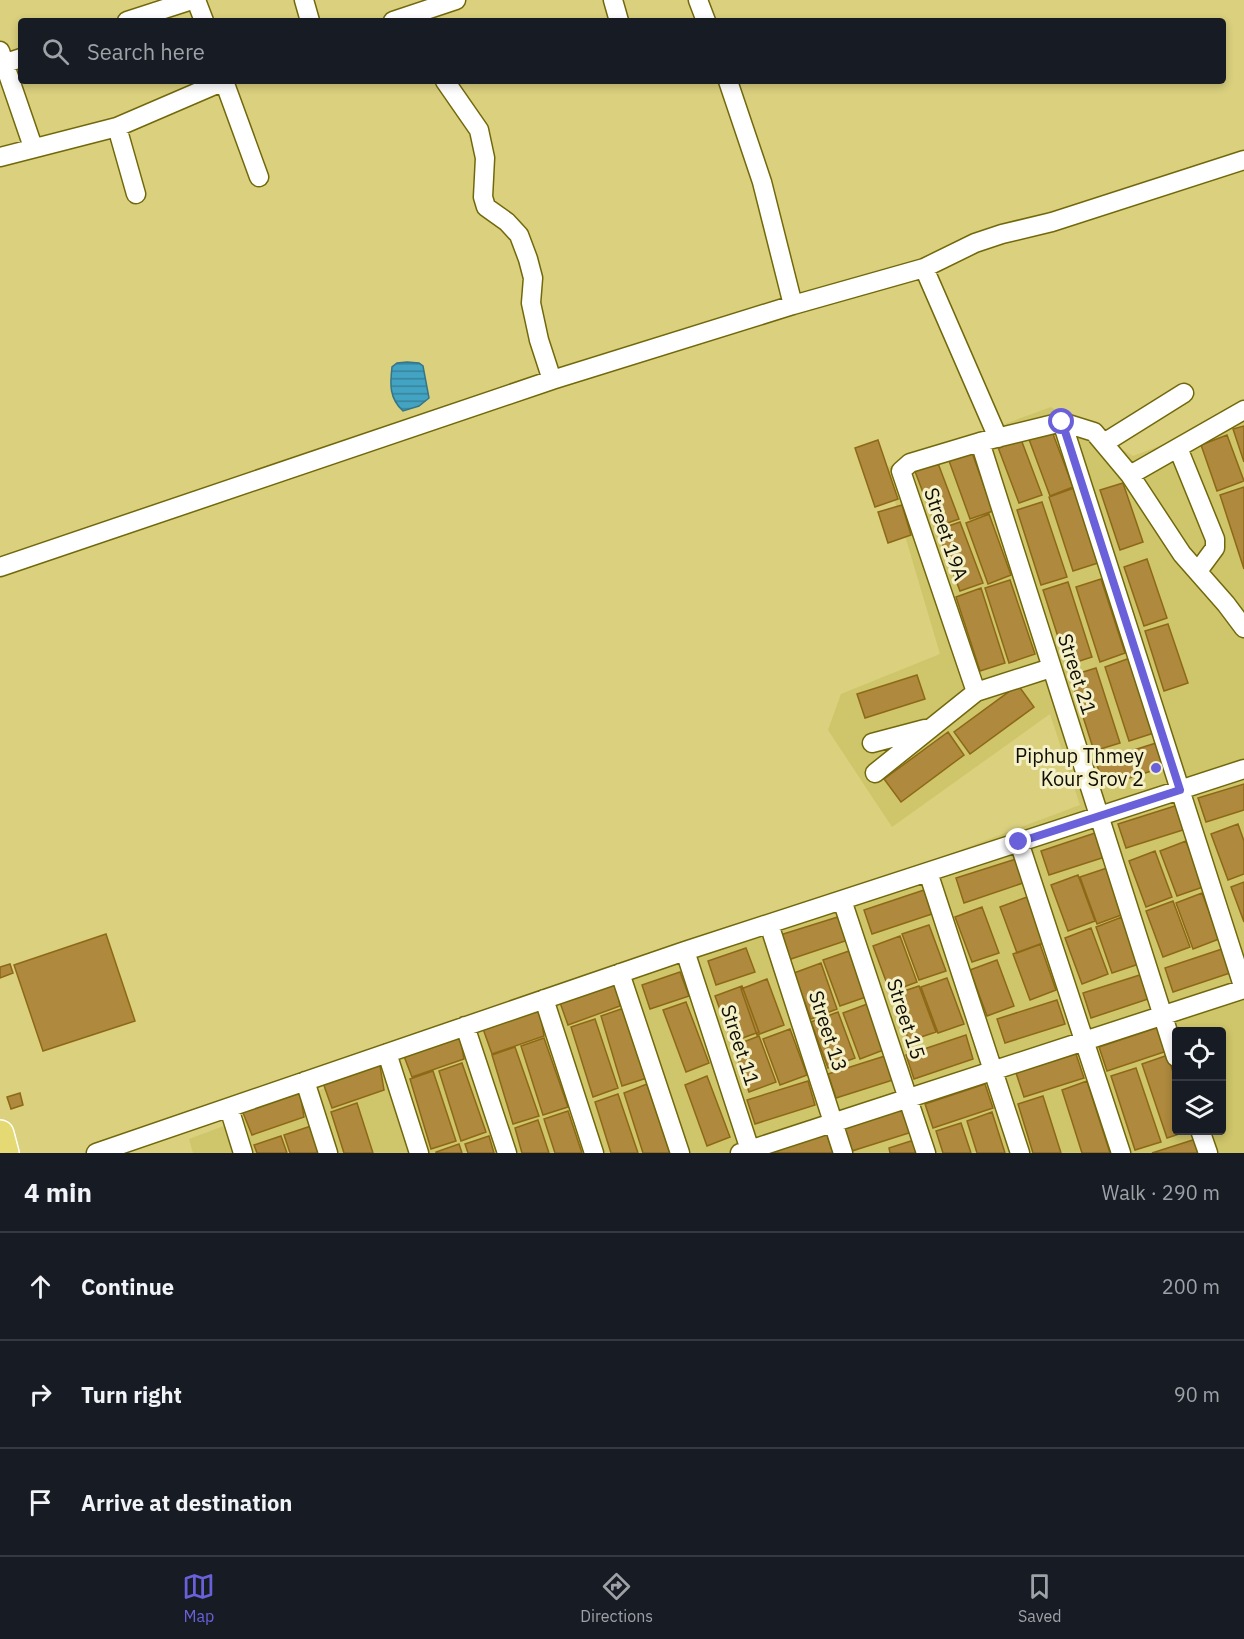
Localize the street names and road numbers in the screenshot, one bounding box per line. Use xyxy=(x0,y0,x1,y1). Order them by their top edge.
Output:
street label: Street 19A xyxy=(918,484,975,584)
street label: Street 21 xyxy=(1052,630,1103,718)
street label: Street 15 xyxy=(881,975,932,1063)
street label: Street 13 xyxy=(803,987,854,1075)
street label: Street 11 xyxy=(715,1001,766,1089)

